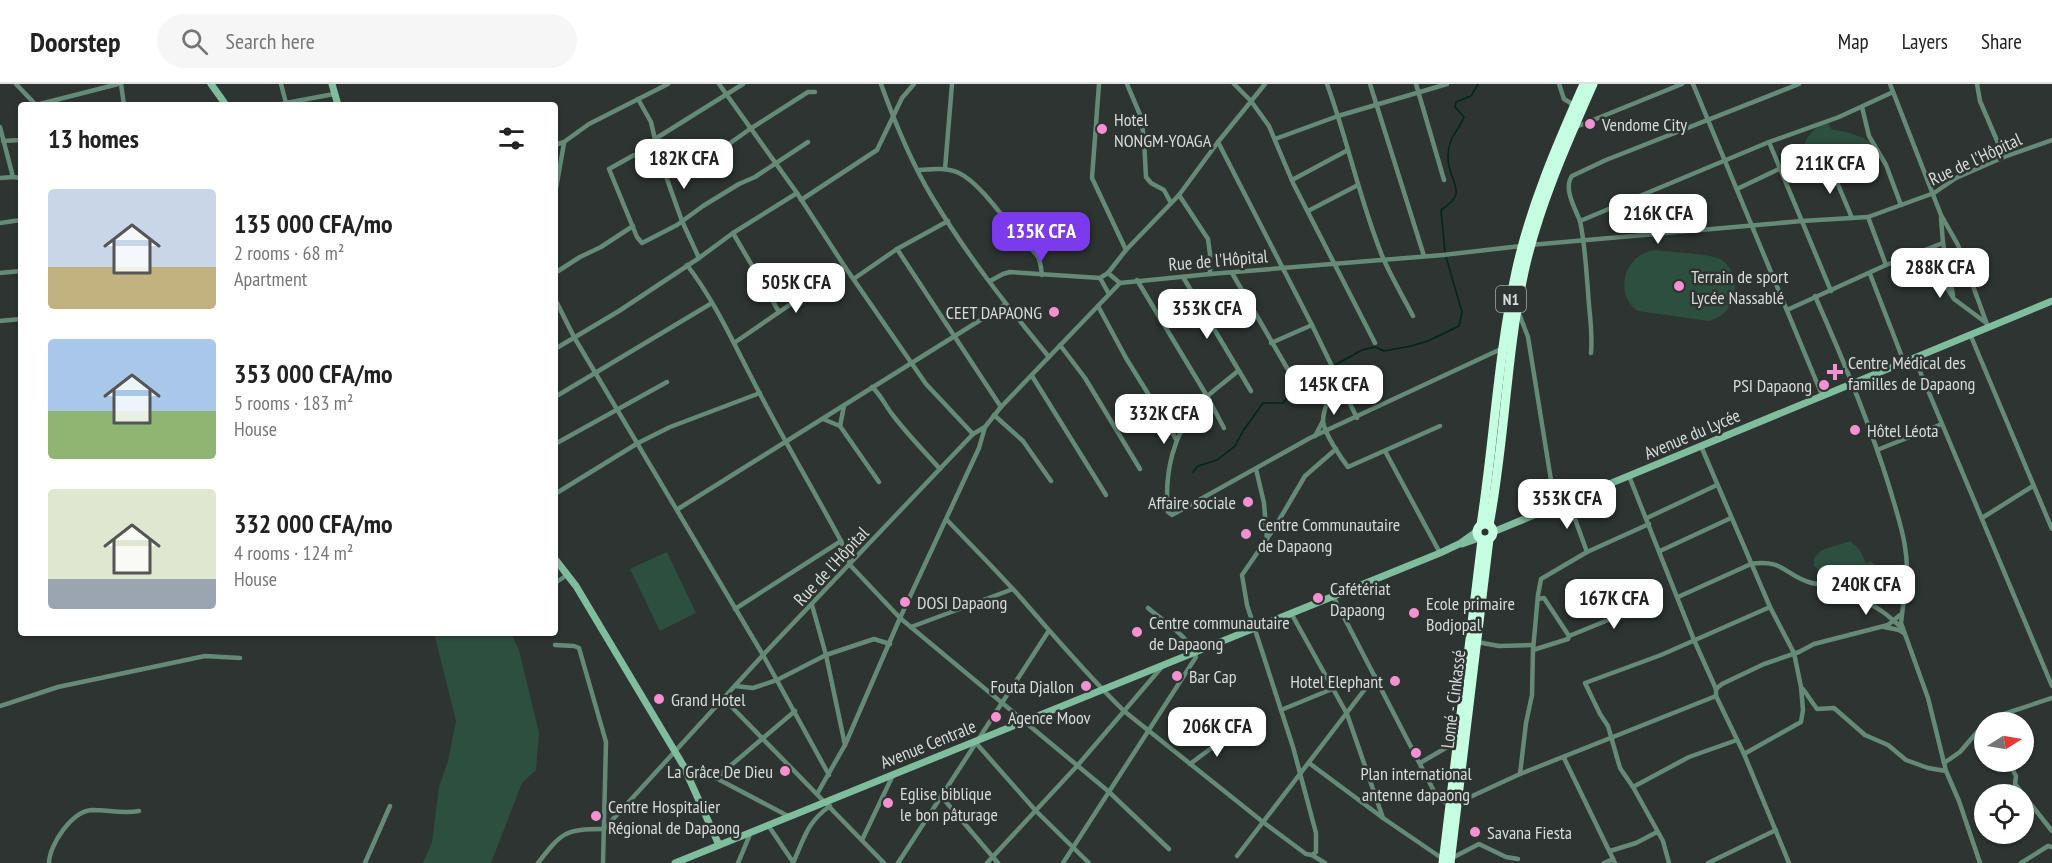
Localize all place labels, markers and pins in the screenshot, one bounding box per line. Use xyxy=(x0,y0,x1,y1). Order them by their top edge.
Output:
place label: Hotel NONGM-YOAGA xyxy=(1114,108,1212,152)
place label: Vendome City xyxy=(1601,113,1687,136)
marker: Vendome City xyxy=(1583,117,1597,131)
marker: Hotel NONGM-YOAGA xyxy=(1095,122,1109,136)
pin: 182K CFA xyxy=(622,139,746,190)
pin: 211K CFA xyxy=(1768,144,1892,195)
pin: 216K CFA xyxy=(1596,194,1720,245)
pin: 135K CFA xyxy=(979,212,1103,263)
pin: 288K CFA xyxy=(1878,248,2002,299)
pin: 505K CFA xyxy=(734,263,858,314)
place label: Terrain de sport Lycée Nassablé xyxy=(1691,265,1788,309)
marker: Terrain de sport Lycée Nassablé xyxy=(1672,279,1686,293)
pin: 353K CFA xyxy=(1145,289,1269,340)
place label: CEET DAPAONG xyxy=(946,301,1042,324)
marker: CEET DAPAONG xyxy=(1047,305,1061,319)
place label: Centre Médical des familles de Dapaong xyxy=(1848,351,1975,395)
marker: Centre Médical des familles de Dapaong xyxy=(1826,363,1844,381)
pin: 145K CFA xyxy=(1272,365,1396,416)
place label: PSI Dapaong xyxy=(1733,374,1812,397)
marker: PSI Dapaong xyxy=(1817,378,1831,392)
pin: 332K CFA xyxy=(1102,394,1226,445)
place label: Hôtel Léota xyxy=(1867,419,1939,442)
marker: Hôtel Léota xyxy=(1848,423,1862,437)
pin: 353K CFA xyxy=(1505,479,1629,530)
place label: Affaire sociale xyxy=(1148,491,1236,514)
marker: Affaire sociale xyxy=(1241,495,1255,509)
place label: Centre Communautaire de Dapaong xyxy=(1258,513,1400,557)
marker: Centre Communautaire de Dapaong xyxy=(1239,527,1253,541)
pin: 240K CFA xyxy=(1804,565,1928,616)
place label: Cafétériat Dapaong xyxy=(1330,577,1390,621)
pin: 167K CFA xyxy=(1552,579,1676,630)
place label: DOSI Dapaong xyxy=(917,591,1007,614)
marker: Cafétériat Dapaong xyxy=(1311,591,1325,605)
place label: Ecole primaire Bodjopal xyxy=(1426,592,1515,636)
marker: DOSI Dapaong xyxy=(898,595,912,609)
marker: Ecole primaire Bodjopal xyxy=(1407,606,1421,620)
place label: Centre communautaire de Dapaong xyxy=(1149,611,1290,655)
marker: Centre communautaire de Dapaong xyxy=(1130,625,1144,639)
place label: Bar Cap xyxy=(1189,665,1237,688)
marker: Bar Cap xyxy=(1170,669,1184,683)
place label: Hotel Elephant xyxy=(1290,670,1383,693)
marker: Hotel Elephant xyxy=(1388,674,1402,688)
place label: Fouta Djallon xyxy=(990,675,1074,698)
marker: Fouta Djallon xyxy=(1079,679,1093,693)
place label: Grand Hotel xyxy=(671,688,746,711)
marker: Grand Hotel xyxy=(652,692,666,706)
place label: Agence Moov xyxy=(1008,706,1091,729)
pin: 206K CFA xyxy=(1155,707,1279,758)
marker: Agence Moov xyxy=(989,710,1003,724)
marker: Plan international antenne dapaong xyxy=(1409,746,1423,760)
place label: La Grâce De Dieu xyxy=(667,760,773,783)
place label: Plan international antenne dapaong xyxy=(1360,762,1472,806)
marker: La Grâce De Dieu xyxy=(778,764,792,778)
place label: Eglise biblique le bon pâturage xyxy=(900,782,998,826)
place label: Centre Hospitalier Régional de Dapaong xyxy=(608,795,740,839)
marker: Eglise biblique le bon pâturage xyxy=(881,796,895,810)
marker: Centre Hospitalier Régional de Dapaong xyxy=(589,809,603,823)
place label: Savana Fiesta xyxy=(1487,821,1572,844)
marker: Savana Fiesta xyxy=(1468,825,1482,839)

